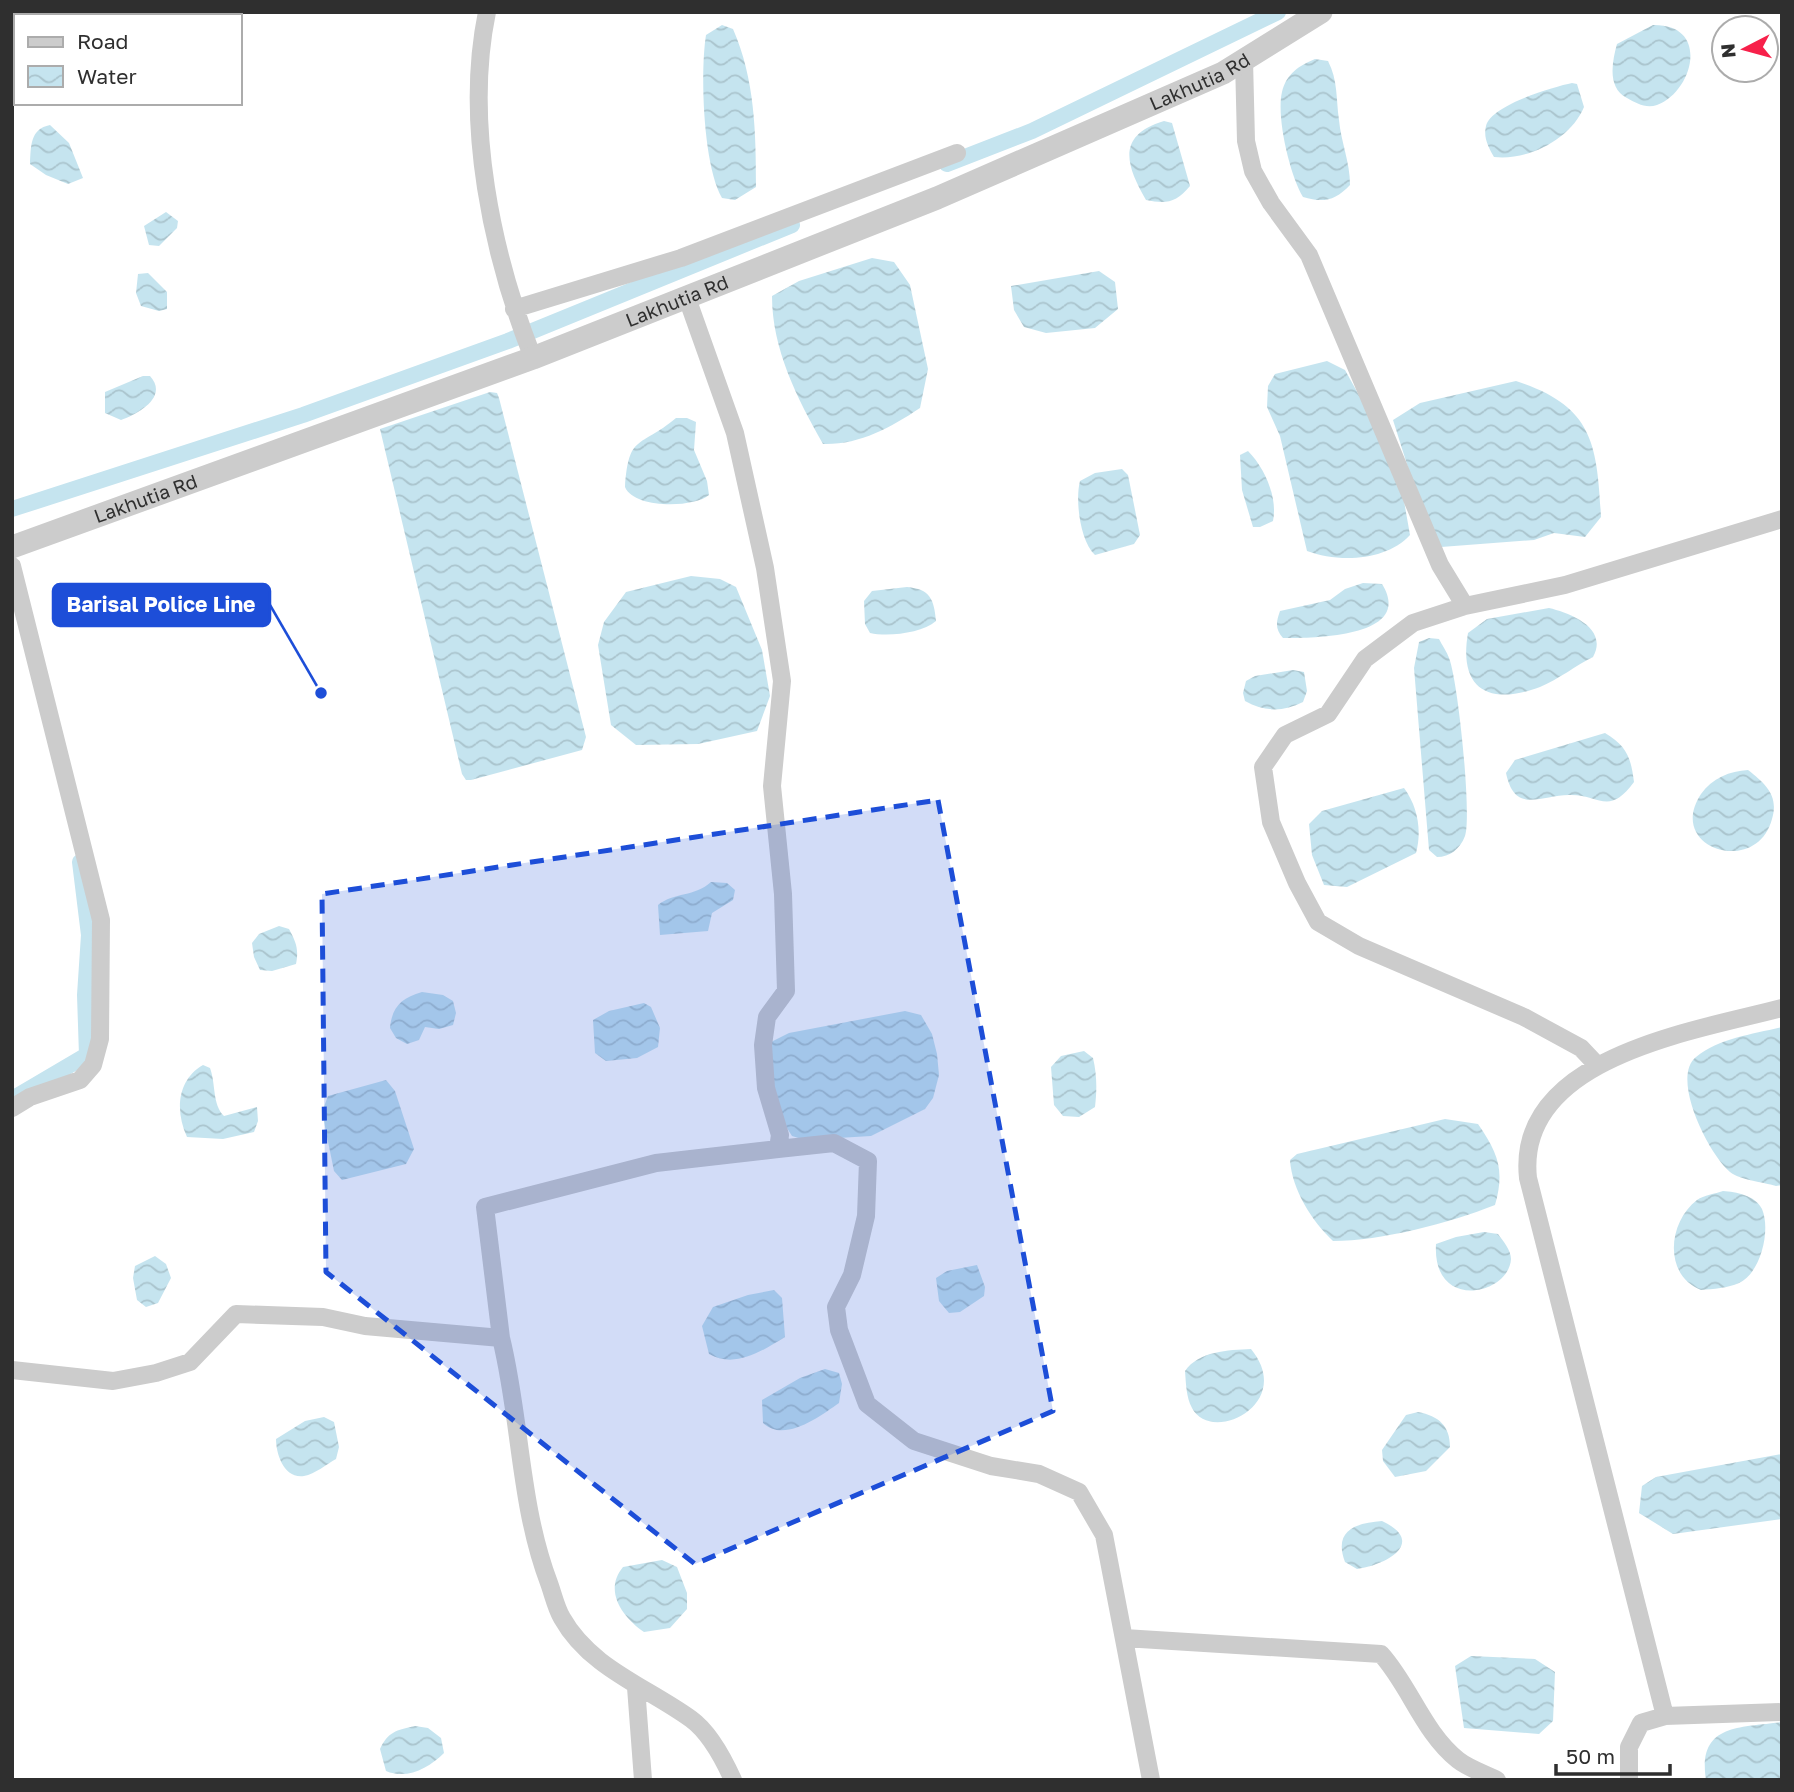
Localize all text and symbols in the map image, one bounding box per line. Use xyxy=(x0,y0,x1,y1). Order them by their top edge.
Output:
legend xyxy=(14,14,242,105)
north arrow xyxy=(1710,14,1780,84)
text: Road xyxy=(77,28,128,54)
text: N xyxy=(1715,42,1740,59)
street label: Lakhutia Rd xyxy=(1146,47,1254,115)
text: Water xyxy=(77,63,137,89)
street label: Lakhutia Rd xyxy=(622,270,731,331)
street label: Lakhutia Rd xyxy=(90,469,200,527)
callout: Barisal Police Line xyxy=(53,584,270,626)
text: Barisal Police Line xyxy=(67,591,255,617)
scale bar xyxy=(1556,1732,1670,1776)
text: 50 m xyxy=(1566,1743,1615,1769)

